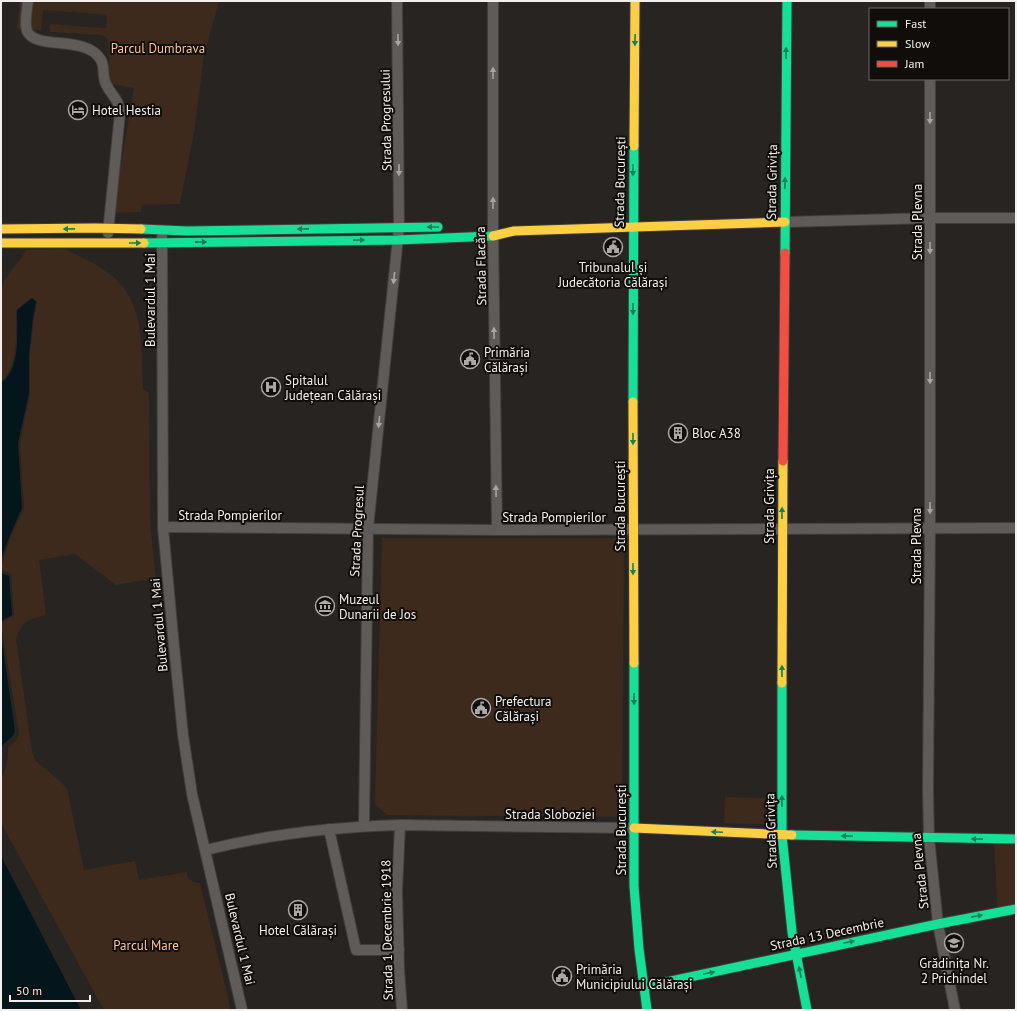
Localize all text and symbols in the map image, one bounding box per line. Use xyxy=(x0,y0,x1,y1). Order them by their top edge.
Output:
legend xyxy=(869,8,1009,80)
text: Fast xyxy=(905,16,926,31)
one-way arrow xyxy=(395,34,401,47)
one-way arrow xyxy=(632,34,638,47)
text: Slow xyxy=(905,36,930,51)
park label: Parcul Dumbrava xyxy=(111,40,205,57)
one-way arrow xyxy=(783,46,789,59)
text: Jam xyxy=(904,56,924,71)
one-way arrow xyxy=(490,66,496,79)
street label: Strada Progresului xyxy=(377,69,395,171)
hotel icon: Hotel Hestia xyxy=(67,99,89,121)
place label: Hotel Hestia xyxy=(92,102,161,119)
one-way arrow xyxy=(927,112,933,125)
street label: Strada București xyxy=(611,136,629,228)
street label: Strada Grivița xyxy=(763,144,781,220)
one-way arrow xyxy=(396,164,402,177)
one-way arrow xyxy=(630,164,637,176)
one-way arrow xyxy=(782,176,788,189)
street label: Strada Plevna xyxy=(909,184,926,260)
one-way arrow xyxy=(490,196,496,209)
one-way arrow xyxy=(427,224,439,231)
one-way arrow xyxy=(62,226,75,232)
one-way arrow xyxy=(296,226,309,232)
street label: Strada Flacăra xyxy=(472,226,490,306)
public building icon: Tribunalul și Judecătoria Călărași xyxy=(602,236,624,258)
one-way arrow xyxy=(353,237,366,243)
one-way arrow xyxy=(129,239,141,246)
one-way arrow xyxy=(195,239,208,245)
one-way arrow xyxy=(927,242,933,255)
street label: Bulevardul 1 Mai xyxy=(142,253,159,347)
place label: Tribunalul și Judecătoria Călărași xyxy=(557,259,668,291)
one-way arrow xyxy=(391,272,397,284)
one-way arrow xyxy=(630,303,636,316)
one-way arrow xyxy=(491,326,497,339)
place label: Primăria Călărași xyxy=(484,344,530,376)
public building icon: Primăria Călărași xyxy=(459,348,481,370)
place label: Spitalul Județean Călărași xyxy=(284,372,381,404)
one-way arrow xyxy=(927,372,933,385)
hospital icon: Spitalul Județean Călărași xyxy=(260,376,282,398)
one-way arrow xyxy=(375,415,382,428)
building icon: Bloc A38 xyxy=(667,422,689,444)
place label: Bloc A38 xyxy=(692,425,741,442)
one-way arrow xyxy=(630,433,636,446)
street label: Strada București xyxy=(612,461,629,551)
street label: Strada Grivița xyxy=(761,468,778,544)
one-way arrow xyxy=(493,484,499,497)
street label: Strada Progresul xyxy=(346,485,368,577)
one-way arrow xyxy=(927,502,933,515)
one-way arrow xyxy=(779,506,785,519)
street label: Strada Pompierilor xyxy=(178,507,282,524)
street label: Strada Plevna xyxy=(908,508,925,584)
street label: Strada Pompierilor xyxy=(502,509,606,526)
one-way arrow xyxy=(630,563,636,576)
street label: Bulevardul 1 Mai xyxy=(146,577,172,673)
place label: Muzeul Dunarii de Jos xyxy=(339,591,416,623)
museum icon: Muzeul Dunarii de Jos xyxy=(314,595,336,617)
one-way arrow xyxy=(779,664,785,677)
place label: Prefectura Călărași xyxy=(495,693,551,725)
one-way arrow xyxy=(631,693,637,706)
public building icon: Prefectura Călărași xyxy=(470,697,492,719)
street label: Strada București xyxy=(613,785,630,875)
street label: Strada Grivița xyxy=(761,793,781,869)
one-way arrow xyxy=(779,794,785,807)
street label: Strada Sloboziei xyxy=(505,806,595,823)
one-way arrow xyxy=(711,828,723,835)
street label: Strada Plevna xyxy=(908,832,932,910)
one-way arrow xyxy=(840,833,853,839)
one-way arrow xyxy=(971,835,983,842)
street label: Strada 1 Decembrie 1918 xyxy=(377,860,397,1000)
street label: Bulevardul 1 Mai xyxy=(221,891,259,987)
building icon: Hotel Călărași xyxy=(287,899,309,921)
one-way arrow xyxy=(971,913,983,919)
street label: Strada 13 Decembrie xyxy=(769,914,885,954)
place label: Hotel Călărași xyxy=(259,922,337,939)
school or university icon: Grădinița Nr. 2 Prichindel xyxy=(943,932,965,954)
park label: Parcul Mare xyxy=(113,937,179,954)
one-way arrow xyxy=(843,939,856,945)
place label: Grădinița Nr. 2 Prichindel xyxy=(919,955,989,987)
place label: Primăria Municipiului Călărași xyxy=(576,961,692,993)
public building icon: Primăria Municipiului Călărași xyxy=(551,965,573,987)
one-way arrow xyxy=(797,966,803,978)
one-way arrow xyxy=(702,969,715,975)
scale bar xyxy=(10,977,90,1003)
text: 50 m xyxy=(16,983,42,998)

